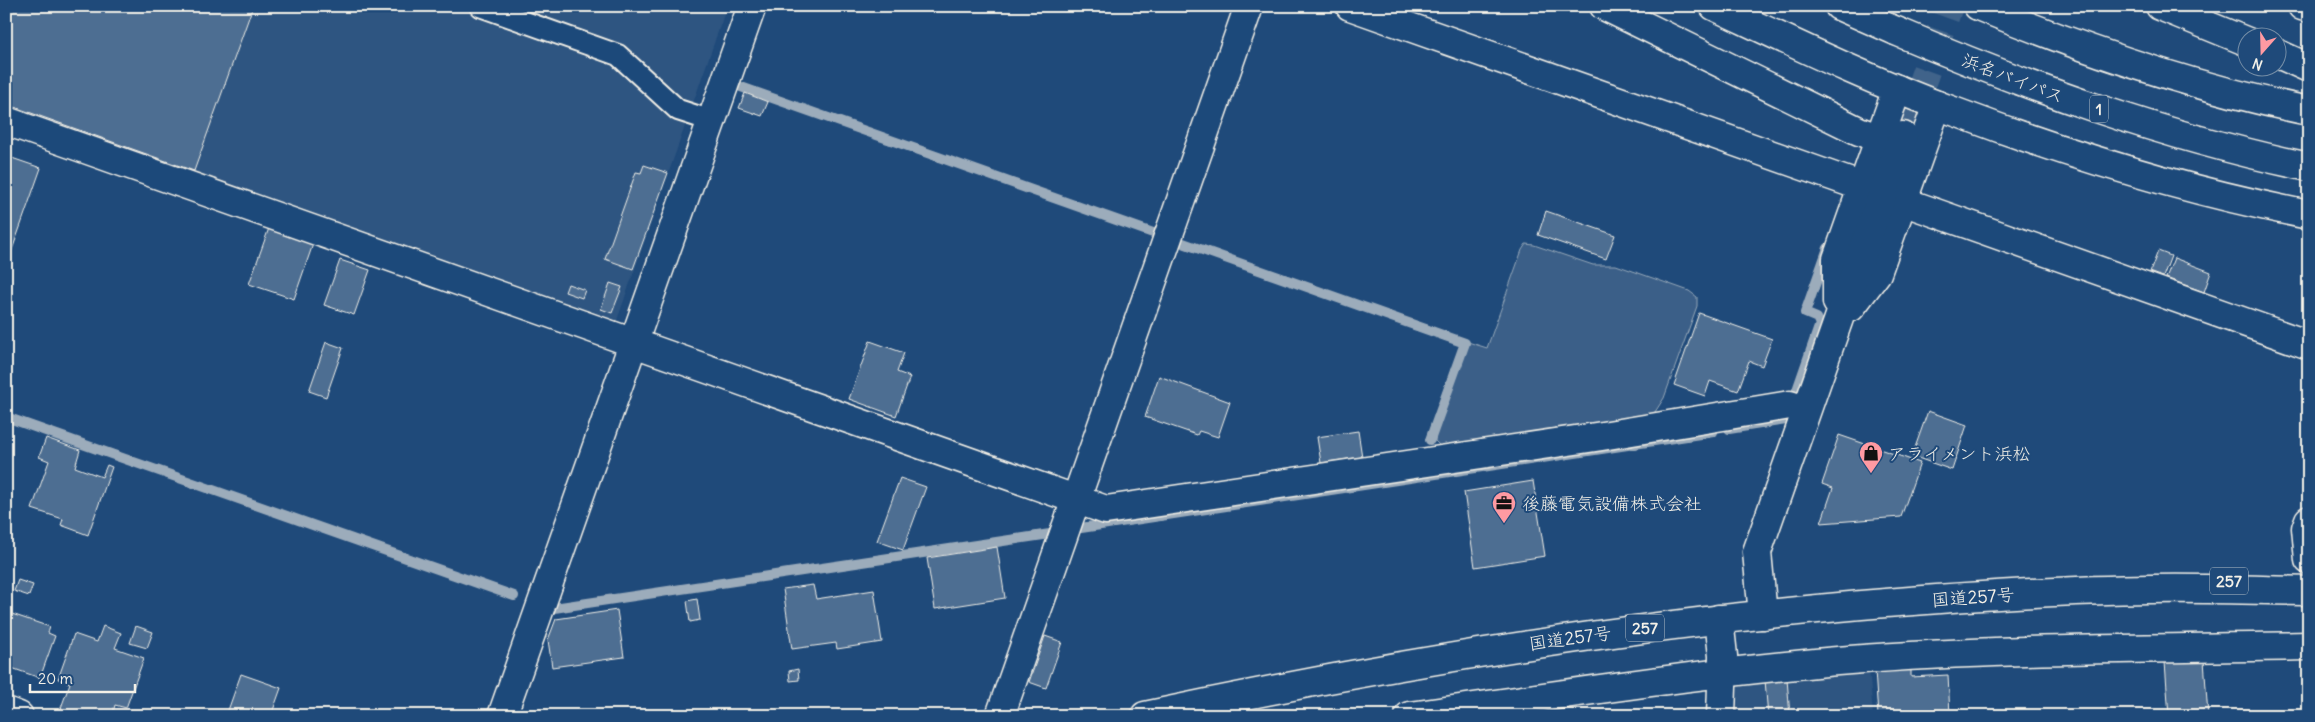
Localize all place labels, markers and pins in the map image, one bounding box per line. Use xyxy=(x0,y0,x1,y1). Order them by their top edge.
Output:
shop icon: アライメント浜松 xyxy=(1858,440,1884,474)
place label: アライメント浜松 xyxy=(1888,442,2031,465)
office icon: 後藤電気設備株式会社 xyxy=(1491,490,1517,524)
place label: 後藤電気設備株式会社 xyxy=(1522,492,1702,515)

